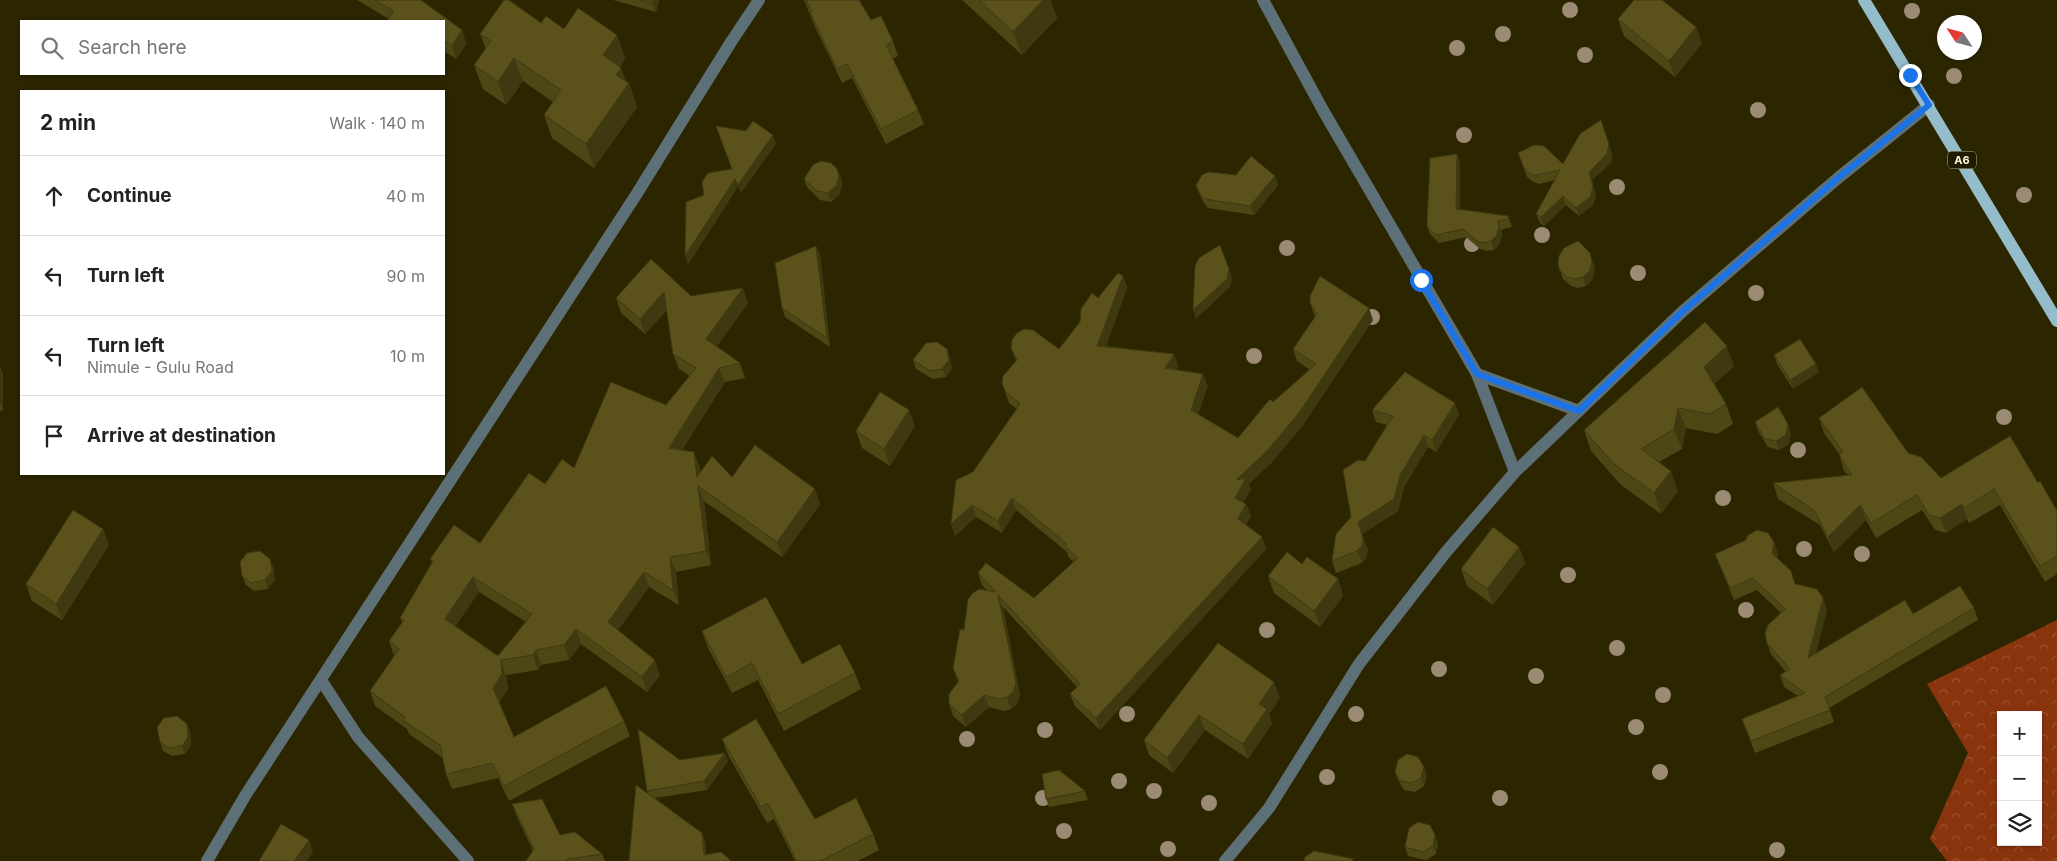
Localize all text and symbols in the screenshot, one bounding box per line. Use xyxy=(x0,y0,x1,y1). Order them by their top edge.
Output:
north arrow xyxy=(1937,15,1982,60)
search box xyxy=(20,20,445,75)
icon: search xyxy=(38,34,66,62)
text: Search here xyxy=(78,36,187,59)
route end xyxy=(1899,64,1922,87)
text: 2 min xyxy=(40,110,96,135)
text: Walk · 140 m xyxy=(329,113,425,133)
road number: A6 xyxy=(1948,152,1976,168)
icon: ahead xyxy=(40,182,68,210)
text: Continue xyxy=(87,184,172,207)
text: 40 m xyxy=(386,186,425,206)
icon: left xyxy=(40,262,68,290)
text: Turn left xyxy=(87,264,165,287)
text: 90 m xyxy=(386,266,425,286)
route start xyxy=(1410,269,1433,292)
text: Turn left xyxy=(87,334,165,357)
icon: left xyxy=(40,342,68,370)
text: 10 m xyxy=(390,346,425,366)
text: Nimule - Gulu Road xyxy=(87,357,234,377)
icon: arrive xyxy=(40,422,68,450)
text: Arrive at destination xyxy=(87,424,276,447)
map controls xyxy=(1997,711,2042,846)
button: + xyxy=(1997,711,2042,756)
button: − xyxy=(1997,756,2042,801)
button: layers xyxy=(1997,801,2042,846)

